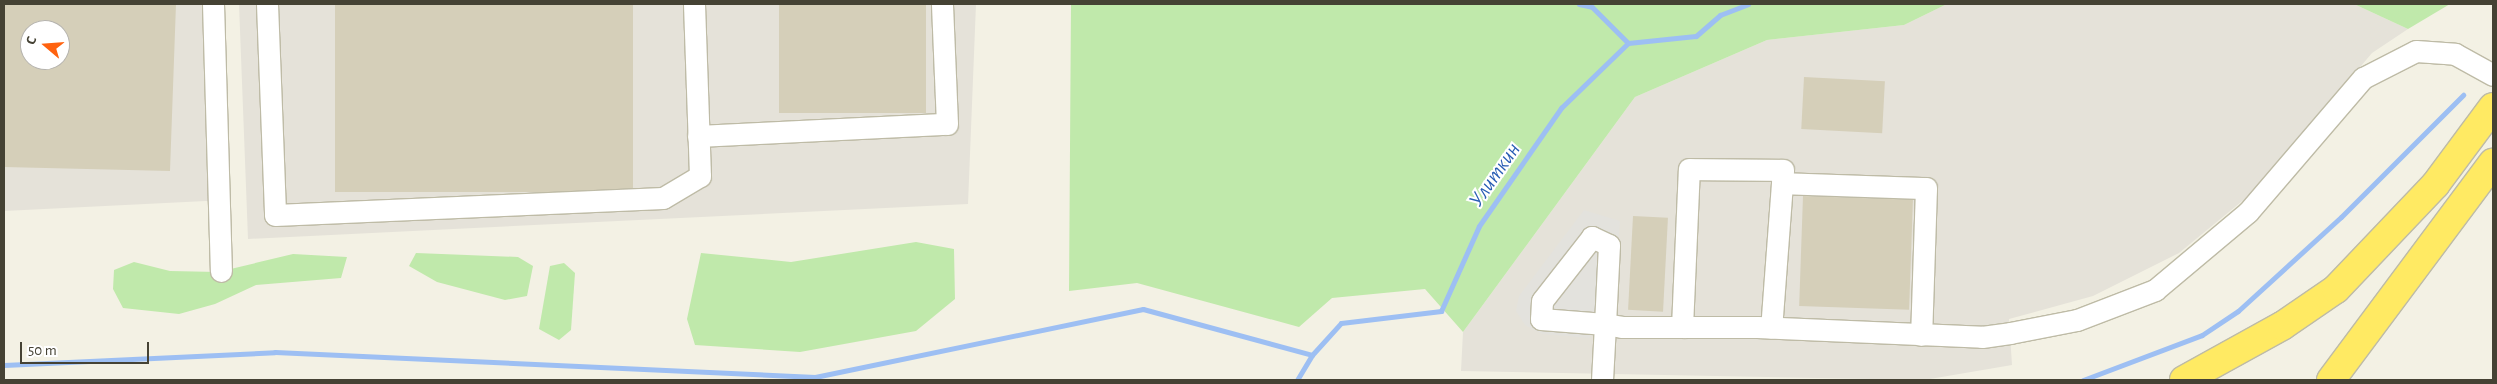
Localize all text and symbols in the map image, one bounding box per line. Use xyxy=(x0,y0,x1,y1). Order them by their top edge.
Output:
north arrow xyxy=(20,20,70,70)
text: С xyxy=(24,35,40,47)
water label: Улиткин xyxy=(1464,138,1526,212)
scale bar xyxy=(22,332,151,364)
text: 50 m xyxy=(28,343,57,358)

